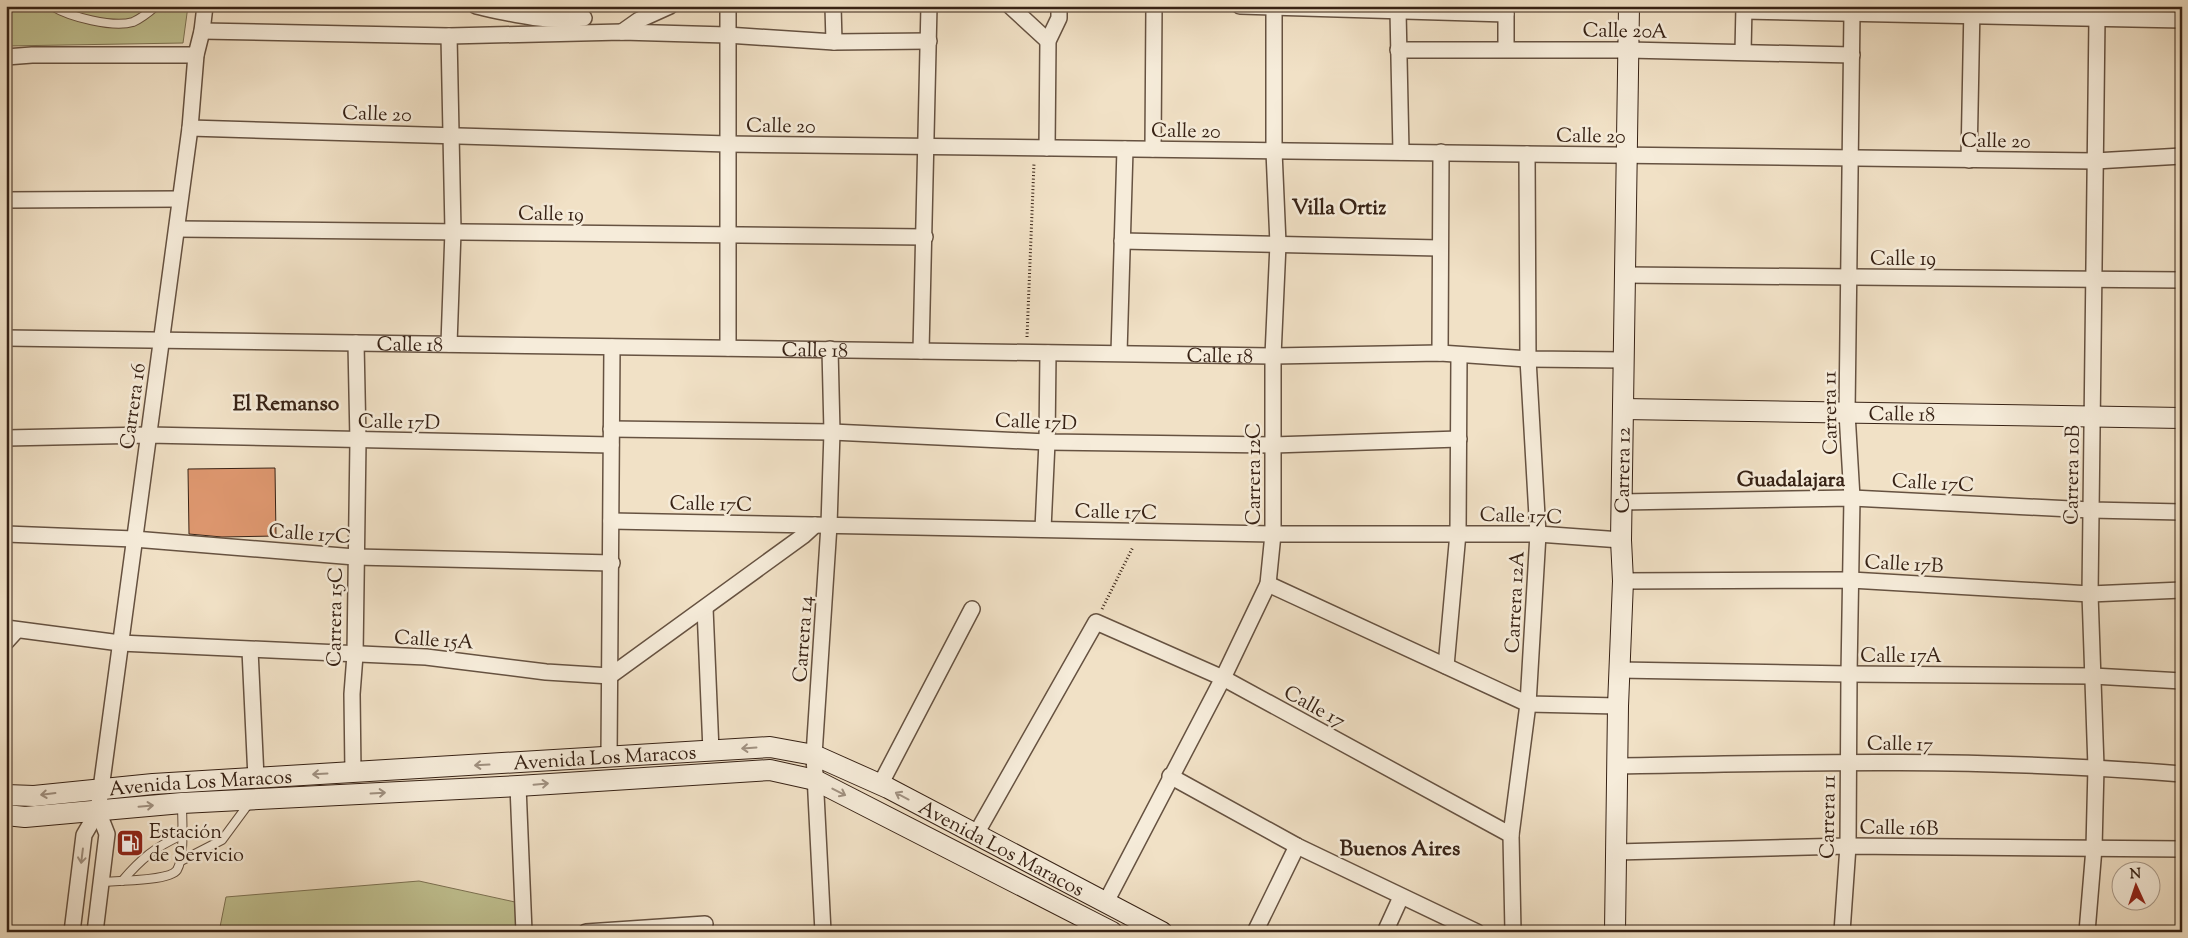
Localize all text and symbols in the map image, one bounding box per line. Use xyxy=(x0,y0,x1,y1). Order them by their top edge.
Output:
street label: Calle 20A xyxy=(1582,17,1668,48)
street label: Calle 20 xyxy=(342,100,412,131)
street label: Calle 20 xyxy=(746,112,816,143)
street label: Calle 20 xyxy=(1151,117,1221,148)
street label: Calle 20 xyxy=(1556,122,1626,153)
street label: Calle 20 xyxy=(1961,127,2031,158)
district label: Villa Ortiz xyxy=(1292,194,1386,224)
street label: Calle 19 xyxy=(518,200,584,231)
street label: Calle 19 xyxy=(1870,246,1936,275)
street label: Calle 18 xyxy=(376,331,443,361)
street label: Calle 18 xyxy=(781,337,848,367)
street label: Calle 18 xyxy=(1186,343,1253,373)
street label: Carrera 16 xyxy=(114,361,155,451)
street label: Carrera 11 xyxy=(1816,371,1847,455)
district label: El Remanso xyxy=(233,390,340,420)
street label: Calle 18 xyxy=(1868,401,1935,431)
street label: Calle 17D xyxy=(358,408,440,439)
street label: Calle 17D xyxy=(994,408,1078,439)
street label: Carrera 12C xyxy=(1241,423,1270,525)
street label: Carrera 10B xyxy=(2058,424,2089,525)
street label: Carrera 12 xyxy=(1609,427,1640,514)
district label: Guadalajara xyxy=(1737,466,1845,496)
street label: Calle 17C xyxy=(1891,468,1975,501)
street label: Calle 17C xyxy=(669,490,752,521)
street label: Calle 17C xyxy=(1074,498,1157,529)
street label: Calle 17C xyxy=(1479,502,1563,533)
street label: Calle 17C xyxy=(268,518,352,553)
street label: Calle 17B xyxy=(1864,549,1944,582)
street label: Carrera 12A xyxy=(1499,550,1534,654)
street label: Carrera 15C xyxy=(321,567,352,667)
street label: Carrera 14 xyxy=(787,595,822,684)
street label: Calle 15A xyxy=(393,624,474,659)
street label: Calle 17A xyxy=(1860,643,1942,672)
street label: Calle 17 xyxy=(1278,679,1350,737)
street label: Calle 17 xyxy=(1866,730,1933,761)
street label: Avenida Los Maracos xyxy=(512,739,697,779)
one-way arrow xyxy=(741,744,757,753)
one-way arrow xyxy=(474,760,490,769)
street label: Avenida Los Maracos xyxy=(108,764,293,805)
one-way arrow xyxy=(312,770,328,779)
street label: Carrera 11 xyxy=(1814,775,1845,859)
one-way arrow xyxy=(532,779,548,789)
one-way arrow xyxy=(831,788,846,797)
one-way arrow xyxy=(40,789,56,799)
one-way arrow xyxy=(370,789,386,798)
one-way arrow xyxy=(895,790,909,800)
street label: Avenida Los Maracos xyxy=(913,794,1089,906)
one-way arrow xyxy=(138,801,154,811)
street label: Calle 16B xyxy=(1859,814,1939,845)
place label: Estación de Servicio xyxy=(149,819,244,871)
fuel station icon: Estación de Servicio xyxy=(115,828,145,858)
district label: Buenos Aires xyxy=(1340,835,1460,865)
one-way arrow xyxy=(77,847,87,863)
north arrow xyxy=(2110,860,2160,910)
text: N xyxy=(2129,865,2142,885)

